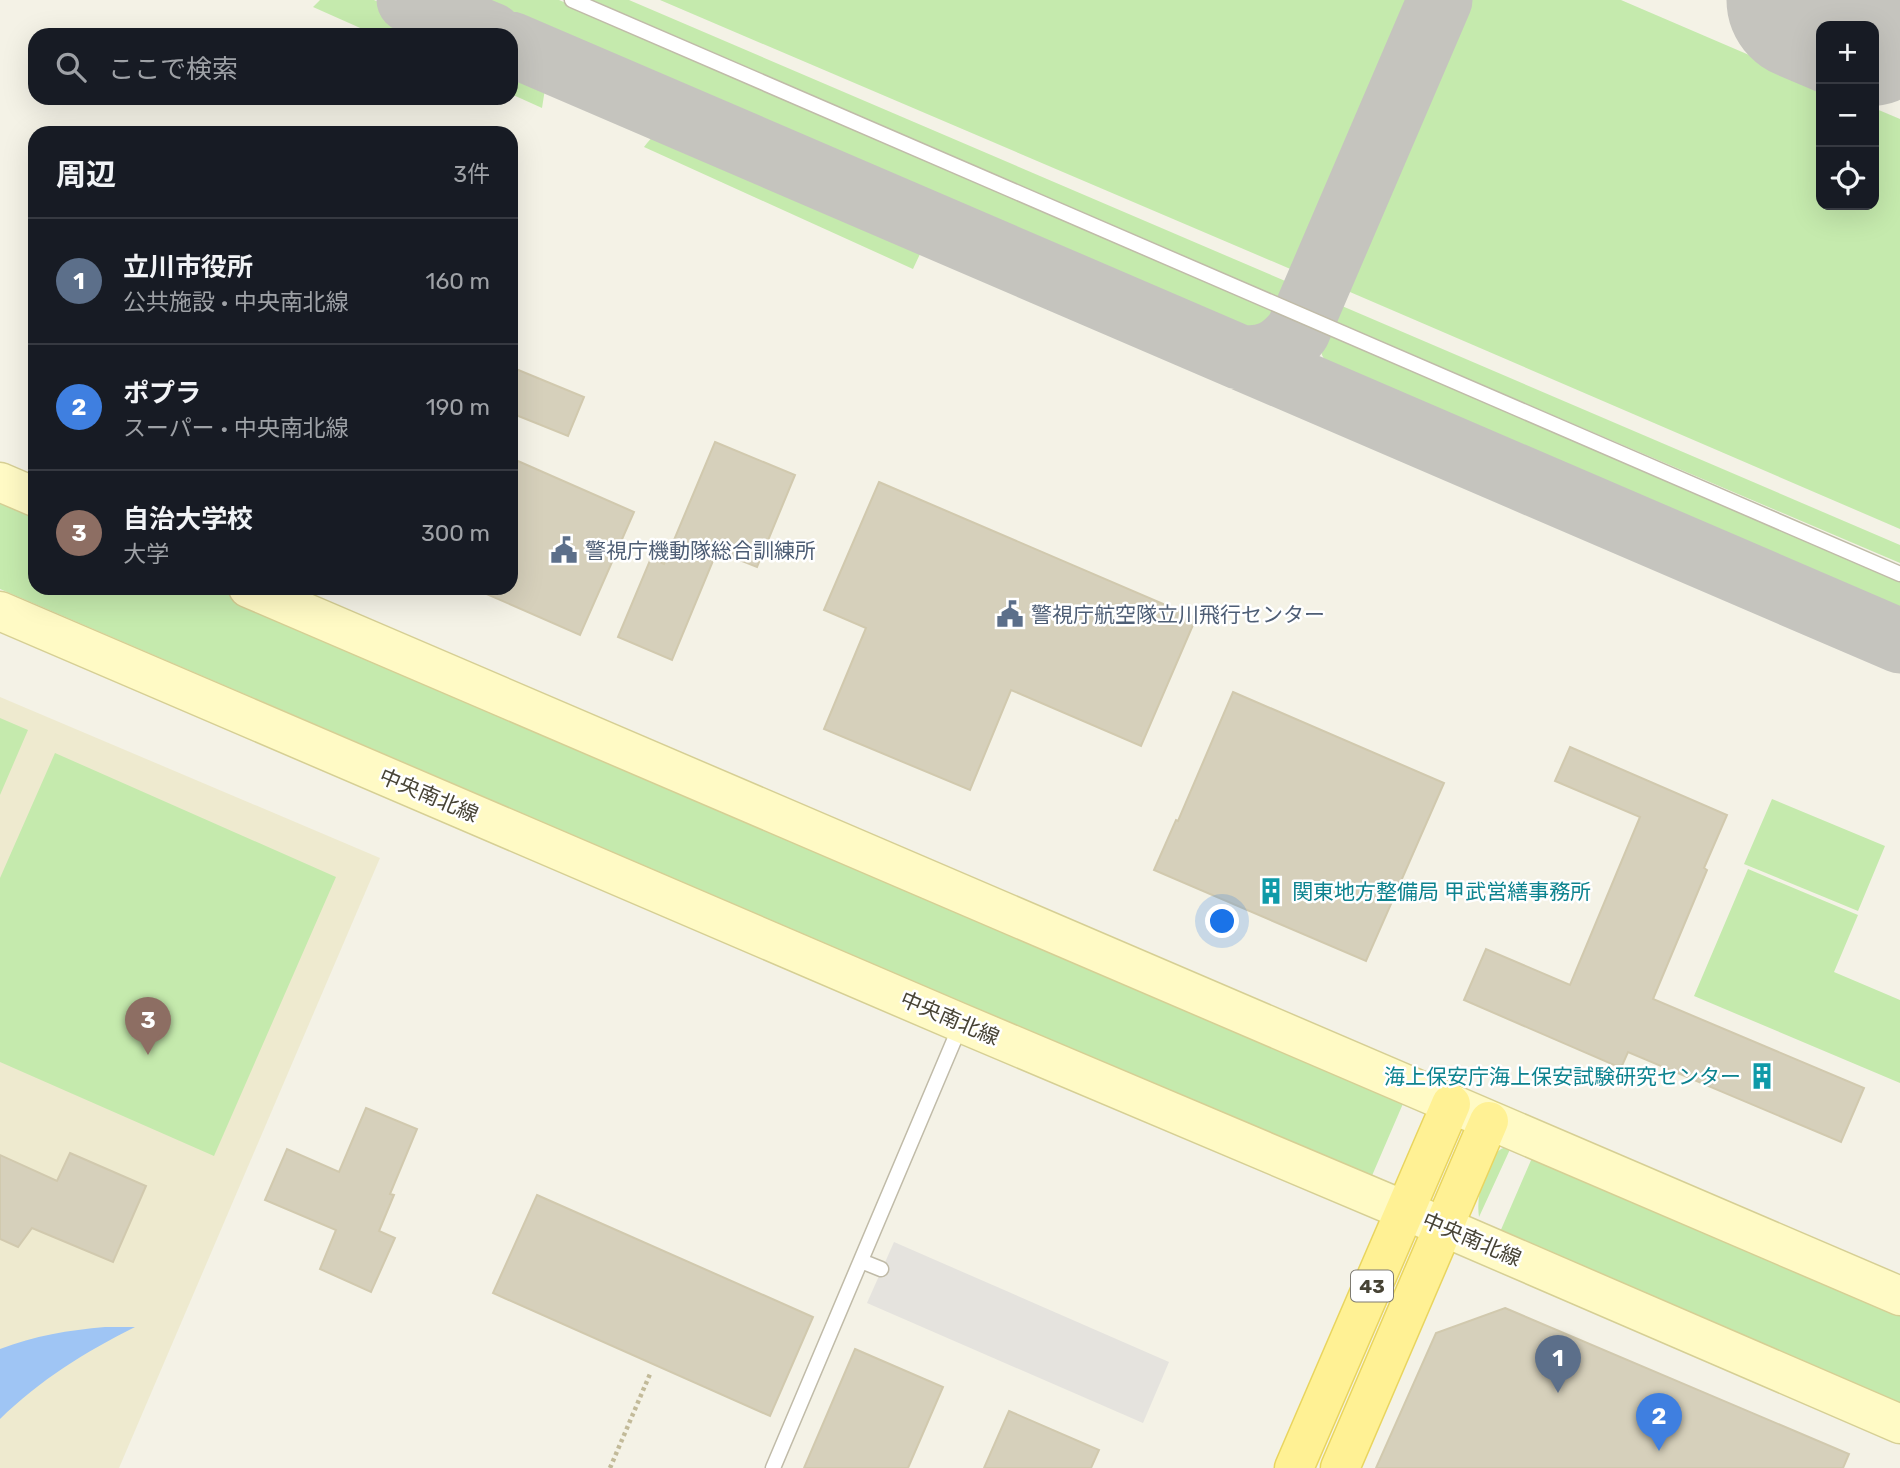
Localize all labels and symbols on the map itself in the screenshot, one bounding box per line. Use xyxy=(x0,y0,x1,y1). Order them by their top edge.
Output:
public building icon: 警視庁機動隊総合訓練所 xyxy=(549,535,579,565)
place label: 警視庁機動隊総合訓練所 xyxy=(585,538,816,563)
public building icon: 警視庁航空隊立川飛行センター xyxy=(995,599,1025,629)
place label: 警視庁航空隊立川飛行センター xyxy=(1031,602,1325,627)
street label: 中央南北線 xyxy=(376,763,482,827)
building icon: 関東地方整備局 甲武営繕事務所 xyxy=(1256,876,1286,906)
place label: 関東地方整備局 甲武営繕事務所 xyxy=(1292,879,1591,904)
your location xyxy=(1205,904,1239,938)
street label: 中央南北線 xyxy=(897,986,1003,1050)
pin: 3 xyxy=(125,997,171,1055)
building icon: 海上保安庁海上保安試験研究センター xyxy=(1747,1061,1777,1091)
place label: 海上保安庁海上保安試験研究センター xyxy=(1384,1064,1741,1089)
street label: 中央南北線 xyxy=(1419,1207,1525,1271)
road number: 43 xyxy=(1351,1270,1393,1302)
pin: 1 xyxy=(1535,1335,1581,1393)
pin: 2 xyxy=(1636,1393,1682,1451)

